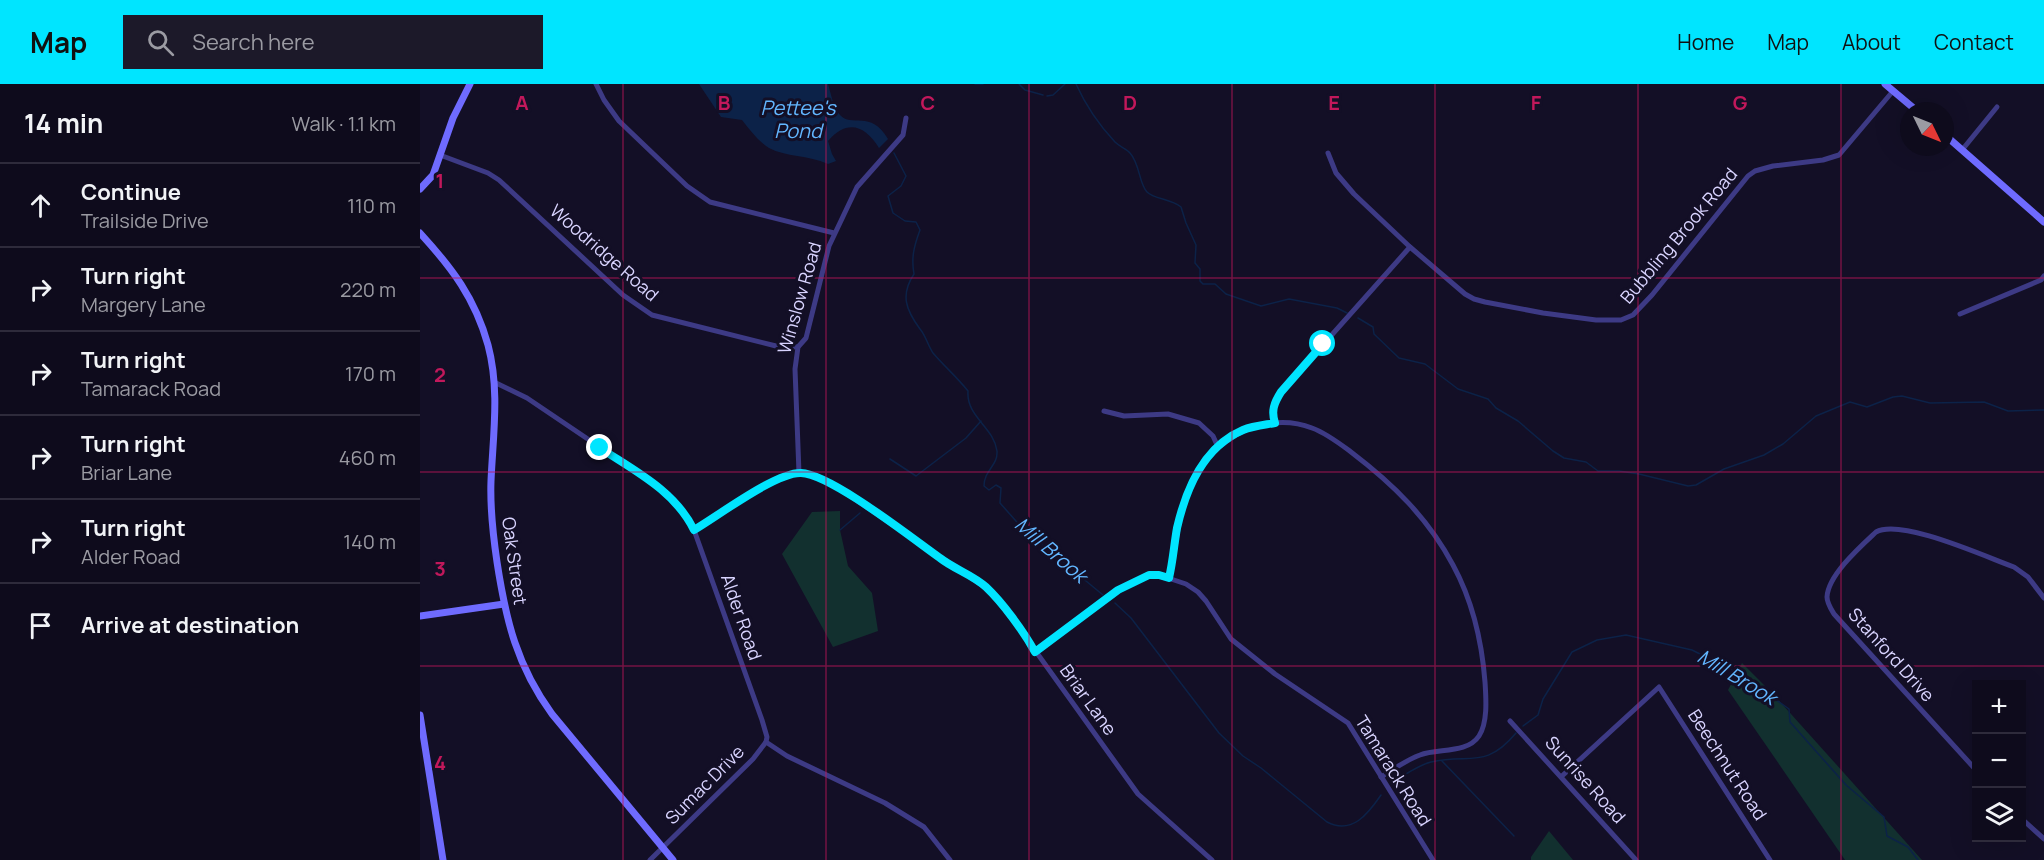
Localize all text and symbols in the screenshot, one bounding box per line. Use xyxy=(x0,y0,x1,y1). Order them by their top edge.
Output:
search box xyxy=(123,15,543,69)
text: Map xyxy=(30,23,87,61)
icon: search xyxy=(144,26,177,59)
text: Search here xyxy=(192,27,315,57)
text: Home xyxy=(1677,28,1734,56)
text: Map xyxy=(1767,28,1809,56)
text: About xyxy=(1842,28,1901,56)
text: Contact xyxy=(1934,28,2014,56)
text: A xyxy=(515,89,529,116)
text: B xyxy=(718,89,731,116)
text: C xyxy=(921,89,935,116)
text: D xyxy=(1123,89,1137,116)
text: E xyxy=(1328,89,1340,116)
text: F xyxy=(1531,89,1542,116)
text: G xyxy=(1733,89,1748,116)
water label: Pettee's Pond xyxy=(760,94,837,144)
north arrow xyxy=(1900,102,1954,156)
text: 14 min xyxy=(24,105,103,141)
text: Walk · 1.1 km xyxy=(292,110,396,137)
street label: Bubbling Brook Road xyxy=(1614,162,1742,308)
text: 1 xyxy=(436,167,444,194)
text: Continue xyxy=(81,177,181,207)
icon: ahead xyxy=(24,189,57,222)
text: 110 m xyxy=(347,192,396,219)
street label: Woodridge Road xyxy=(545,198,664,306)
text: Trailside Drive xyxy=(81,207,209,234)
street label: Winslow Road xyxy=(772,239,826,356)
text: Turn right xyxy=(81,261,186,291)
icon: right xyxy=(24,273,57,306)
text: 220 m xyxy=(340,276,396,303)
text: Margery Lane xyxy=(81,291,206,318)
route start xyxy=(1309,330,1335,356)
text: Turn right xyxy=(81,345,186,375)
icon: right xyxy=(24,357,57,390)
text: 170 m xyxy=(345,360,396,387)
text: 2 xyxy=(434,361,446,388)
text: Tamarack Road xyxy=(81,375,221,402)
text: Turn right xyxy=(81,429,186,459)
route end xyxy=(586,434,612,460)
icon: right xyxy=(24,441,57,474)
text: 460 m xyxy=(339,444,396,471)
text: Briar Lane xyxy=(81,459,172,486)
water label: Mill Brook xyxy=(1009,511,1096,591)
text: Turn right xyxy=(81,513,186,543)
street label: Oak Street xyxy=(497,515,533,606)
icon: right xyxy=(24,525,57,558)
text: 140 m xyxy=(343,528,396,555)
text: Alder Road xyxy=(81,543,181,570)
text: 3 xyxy=(434,555,446,582)
street label: Alder Road xyxy=(716,570,768,663)
street label: Stanford Drive xyxy=(1843,602,1940,706)
icon: arrive xyxy=(24,609,57,642)
text: Arrive at destination xyxy=(81,610,299,640)
water label: Mill Brook xyxy=(1693,642,1784,712)
street label: Briar Lane xyxy=(1055,659,1123,740)
map controls xyxy=(1972,680,2026,842)
button: + xyxy=(1972,680,2026,734)
street label: Beechnut Road xyxy=(1683,704,1773,824)
street label: Tamarack Road xyxy=(1350,711,1437,830)
street label: Sunrise Road xyxy=(1540,731,1631,828)
button: − xyxy=(1972,734,2026,788)
street label: Sumac Drive xyxy=(659,739,749,829)
text: 4 xyxy=(434,749,446,776)
button: layers xyxy=(1972,788,2026,842)

